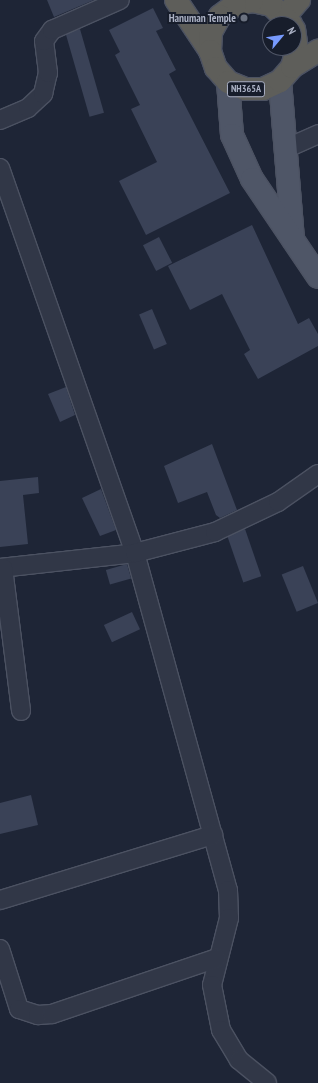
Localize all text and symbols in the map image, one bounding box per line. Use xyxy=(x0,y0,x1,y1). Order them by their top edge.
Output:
place label: Hanuman Temple xyxy=(168,11,236,25)
marker: Hanuman Temple xyxy=(239,13,249,23)
north arrow xyxy=(262,16,302,56)
text: N xyxy=(284,25,299,37)
road number: NH365A xyxy=(226,81,266,97)

